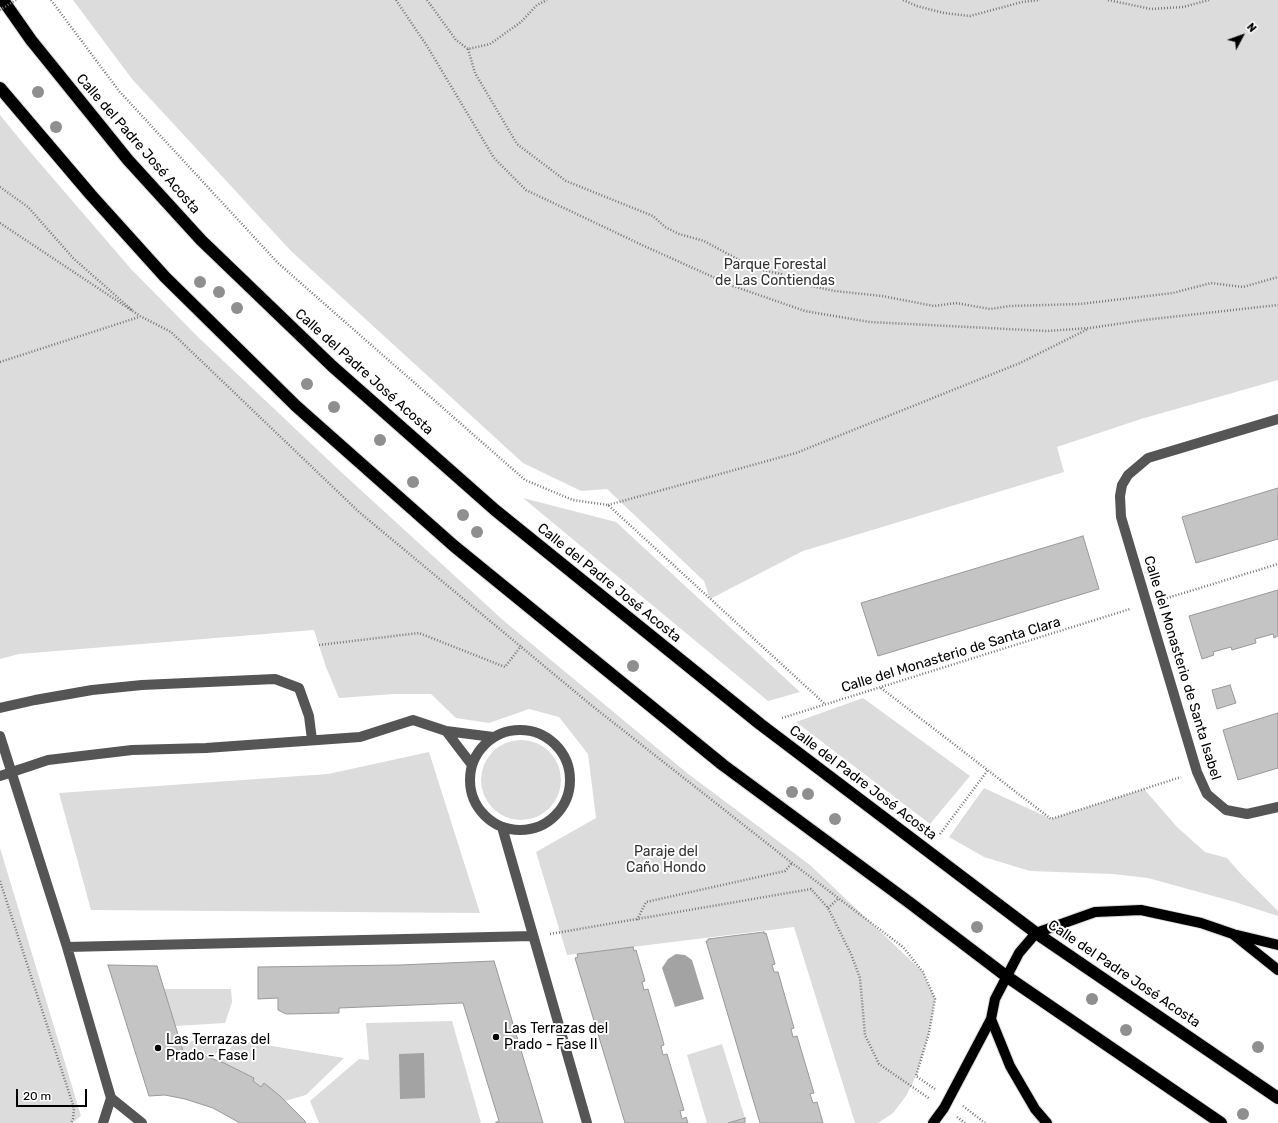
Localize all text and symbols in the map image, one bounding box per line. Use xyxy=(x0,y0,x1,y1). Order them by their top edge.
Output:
north arrow xyxy=(1222,16,1262,56)
text: N xyxy=(1244,21,1259,35)
street label: Calle del Padre José Acosta xyxy=(73,70,203,218)
park label: Parque Forestal de Las Contiendas xyxy=(715,257,835,290)
street label: Calle del Padre José Acosta xyxy=(291,305,437,439)
street label: Calle del Padre José Acosta xyxy=(534,520,684,646)
street label: Calle del Monasterio de Santa Isabel xyxy=(1140,554,1224,782)
street label: Calle del Monasterio de Santa Clara xyxy=(839,614,1063,696)
street label: Calle del Padre José Acosta xyxy=(786,722,940,844)
park label: Paraje del Caño Hondo xyxy=(626,844,706,876)
street label: Calle del Padre José Acosta xyxy=(1045,917,1203,1031)
place label: Las Terrazas del Prado - Fase II xyxy=(504,1021,608,1054)
place label: Las Terrazas del Prado - Fase I xyxy=(166,1032,270,1064)
marker: Las Terrazas del Prado - Fase II xyxy=(491,1032,501,1042)
marker: Las Terrazas del Prado - Fase I xyxy=(153,1043,163,1053)
scale bar xyxy=(18,1081,89,1107)
text: 20 m xyxy=(23,1089,51,1103)

